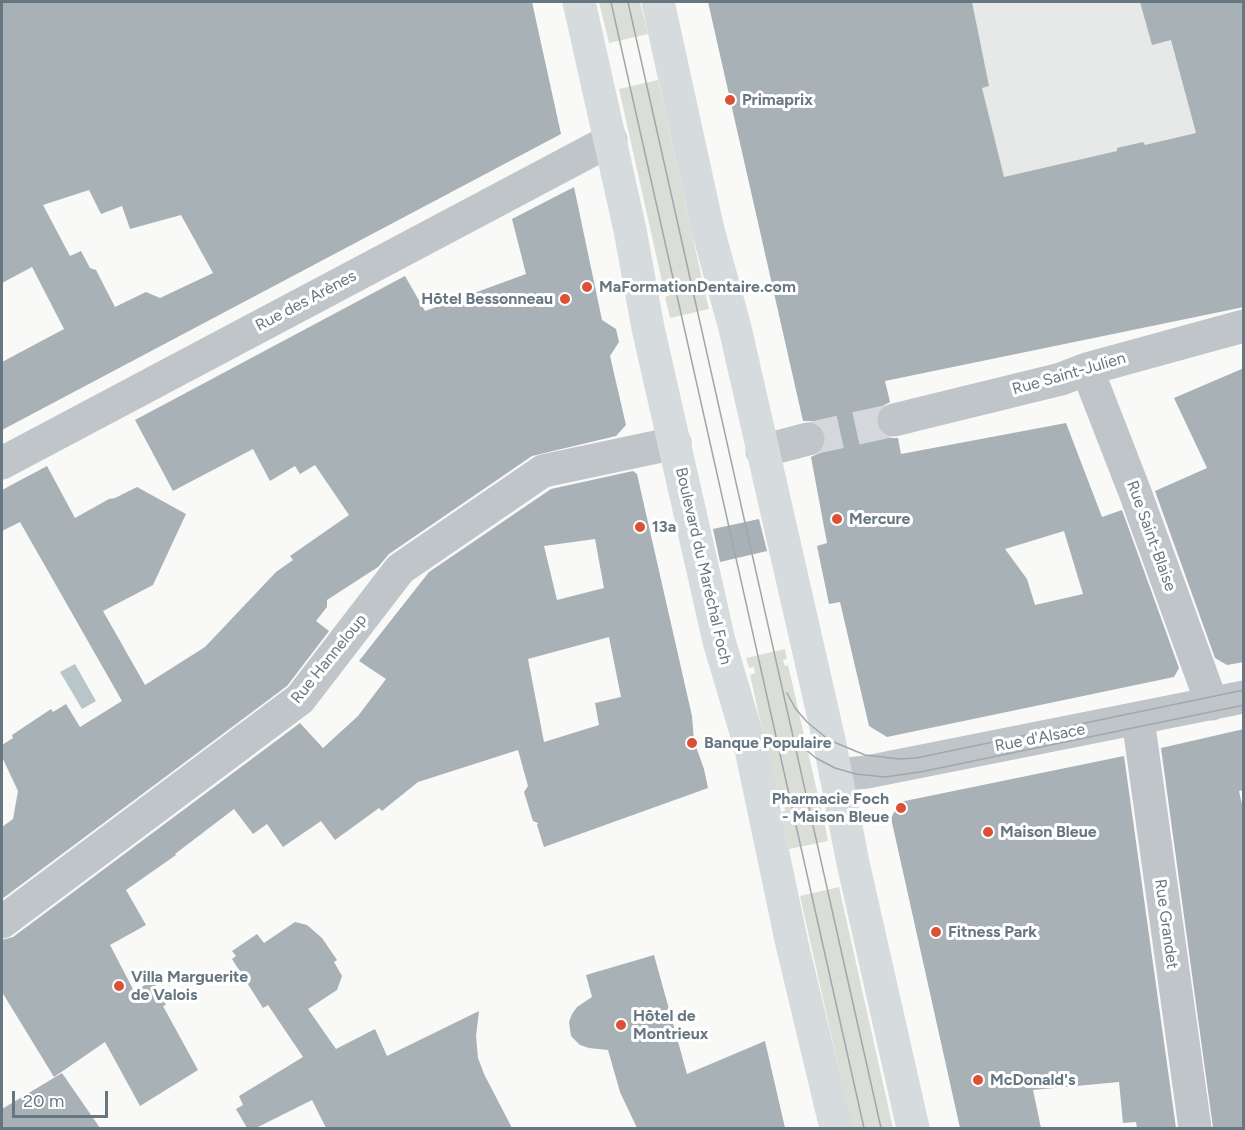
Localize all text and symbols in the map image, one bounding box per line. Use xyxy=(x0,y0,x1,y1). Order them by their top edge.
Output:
place label: Primaprix xyxy=(742,90,813,110)
marker: Primaprix xyxy=(723,93,737,107)
street label: Rue des Arènes xyxy=(252,266,360,336)
place label: MaFormationDentaire.com xyxy=(599,277,796,297)
marker: MaFormationDentaire.com xyxy=(580,280,594,294)
place label: Hôtel Bessonneau xyxy=(421,289,553,309)
marker: Hôtel Bessonneau xyxy=(558,292,572,306)
street label: Rue Saint-Julien xyxy=(1010,349,1128,399)
street label: Boulevard du Maréchal Foch xyxy=(671,466,735,666)
street label: Rue Saint-Blaise xyxy=(1122,478,1180,594)
place label: Mercure xyxy=(849,509,910,529)
marker: Mercure xyxy=(830,512,844,526)
place label: 13a xyxy=(652,517,676,537)
marker: 13a xyxy=(633,520,647,534)
street label: Rue Hanneloup xyxy=(287,610,371,708)
street label: Rue d'Alsace xyxy=(993,720,1087,756)
place label: Banque Populaire xyxy=(704,733,832,753)
marker: Banque Populaire xyxy=(685,736,699,750)
place label: Pharmacie Foch - Maison Bleue xyxy=(772,789,889,827)
marker: Pharmacie Foch - Maison Bleue xyxy=(894,801,908,815)
place label: Maison Bleue xyxy=(1000,822,1097,842)
marker: Maison Bleue xyxy=(981,825,995,839)
street label: Rue Grandet xyxy=(1150,878,1182,970)
place label: Fitness Park xyxy=(948,922,1037,942)
marker: Fitness Park xyxy=(929,925,943,939)
place label: Villa Marguerite de Valois xyxy=(131,967,248,1005)
marker: Villa Marguerite de Valois xyxy=(112,979,126,993)
place label: Hôtel de Montrieux xyxy=(633,1006,708,1044)
marker: Hôtel de Montrieux xyxy=(614,1018,628,1032)
place label: McDonald's xyxy=(990,1070,1075,1090)
marker: McDonald's xyxy=(971,1073,985,1087)
scale bar xyxy=(15,1079,111,1117)
text: 20 m xyxy=(23,1090,64,1112)

